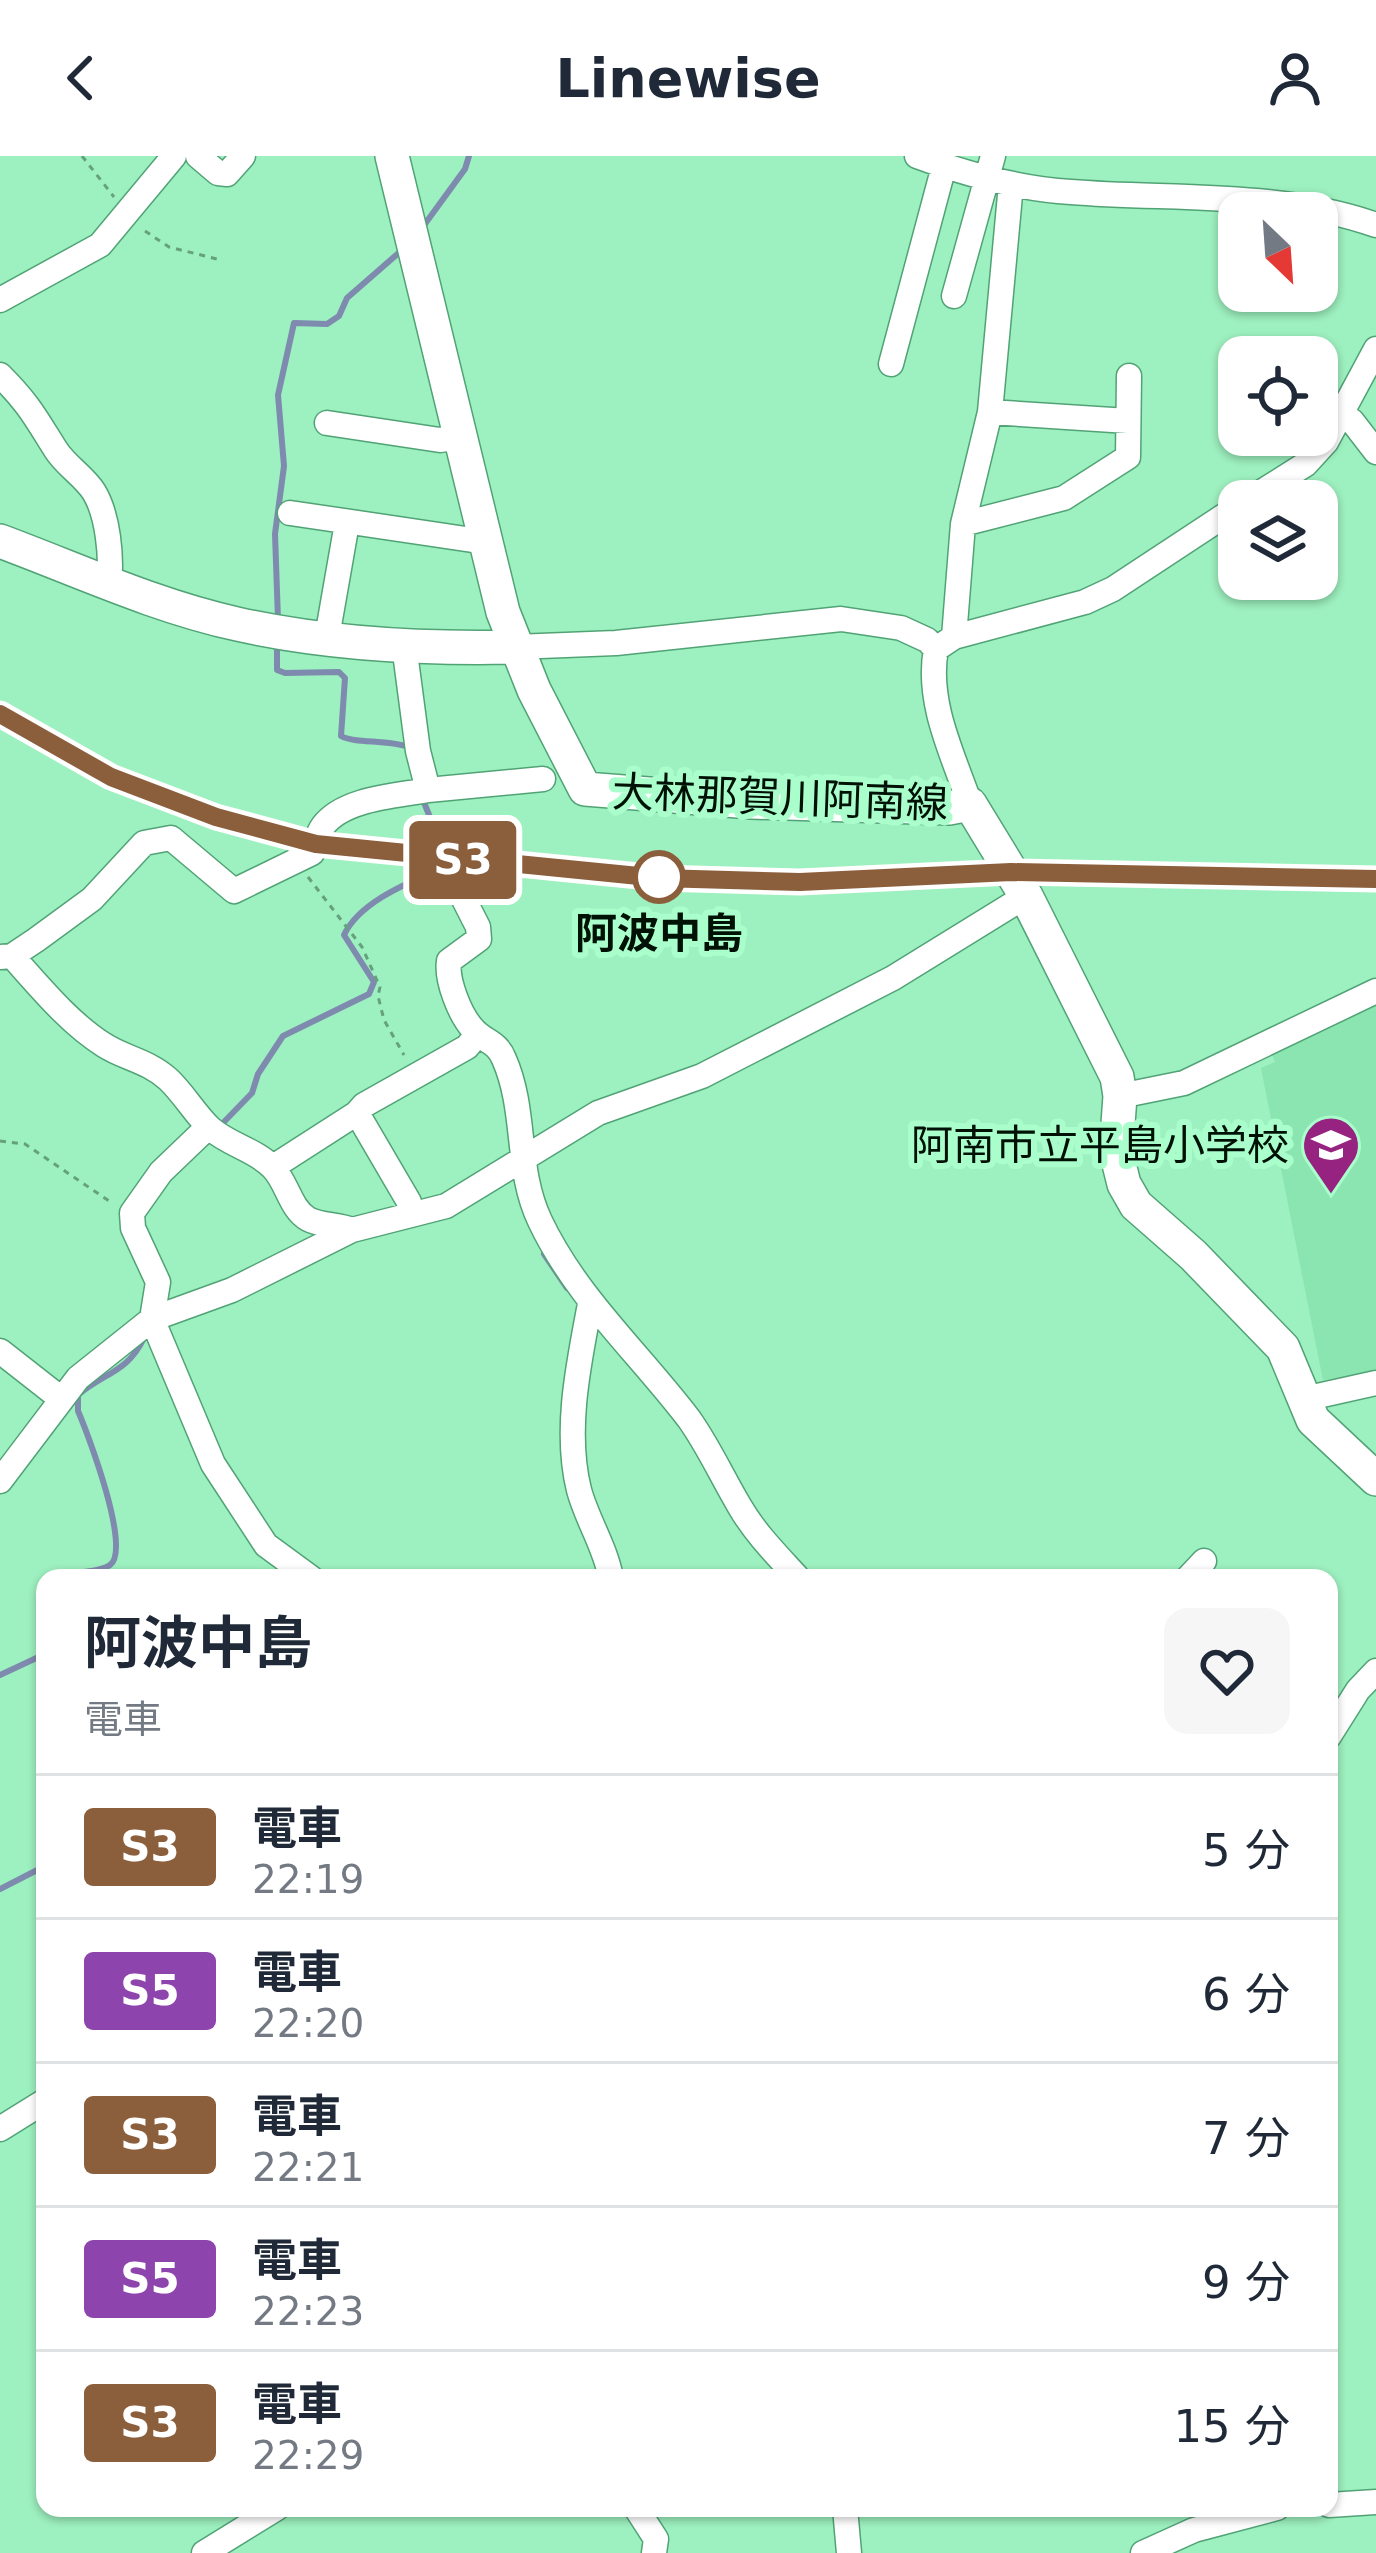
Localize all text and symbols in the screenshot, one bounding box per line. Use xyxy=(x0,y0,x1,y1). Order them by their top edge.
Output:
icon: back xyxy=(48,45,114,111)
icon: person xyxy=(1262,45,1328,111)
text: Linewise xyxy=(555,47,821,110)
north arrow xyxy=(1218,192,1338,312)
map controls xyxy=(1218,192,1338,600)
button: locate xyxy=(1218,336,1338,456)
button: layers xyxy=(1218,480,1338,600)
street label: 大林那賀川阿南線 xyxy=(611,767,949,828)
line badge: S3 xyxy=(409,821,517,899)
text: S3 xyxy=(433,835,493,884)
marker: 阿波中島 xyxy=(634,852,684,902)
place label: 阿波中島 xyxy=(575,909,743,958)
school or university icon: 阿南市立平島小学校 xyxy=(1300,1114,1362,1196)
place label: 阿南市立平島小学校 xyxy=(911,1121,1289,1170)
button: heart xyxy=(1164,1608,1290,1734)
text: 阿波中島 xyxy=(84,1610,312,1676)
text: 電車 xyxy=(84,1697,162,1742)
text: 電車 xyxy=(252,1802,342,1855)
text: S3 xyxy=(120,1822,180,1871)
text: 5 分 xyxy=(1202,1824,1290,1877)
text: 22:19 xyxy=(252,1857,364,1902)
text: 電車 xyxy=(252,1946,342,1999)
text: S5 xyxy=(120,1966,180,2015)
text: 6 分 xyxy=(1202,1968,1290,2021)
text: 22:20 xyxy=(252,2001,364,2046)
text: 電車 xyxy=(252,2090,342,2143)
text: S3 xyxy=(120,2110,180,2159)
text: 7 分 xyxy=(1202,2112,1290,2165)
text: 22:21 xyxy=(252,2145,364,2190)
text: 電車 xyxy=(252,2234,342,2287)
text: S5 xyxy=(120,2254,180,2303)
text: 9 分 xyxy=(1202,2256,1290,2309)
text: 22:23 xyxy=(252,2289,364,2334)
text: 電車 xyxy=(252,2378,342,2431)
text: S3 xyxy=(120,2398,180,2447)
text: 15 分 xyxy=(1173,2400,1290,2453)
text: 22:29 xyxy=(252,2433,364,2478)

